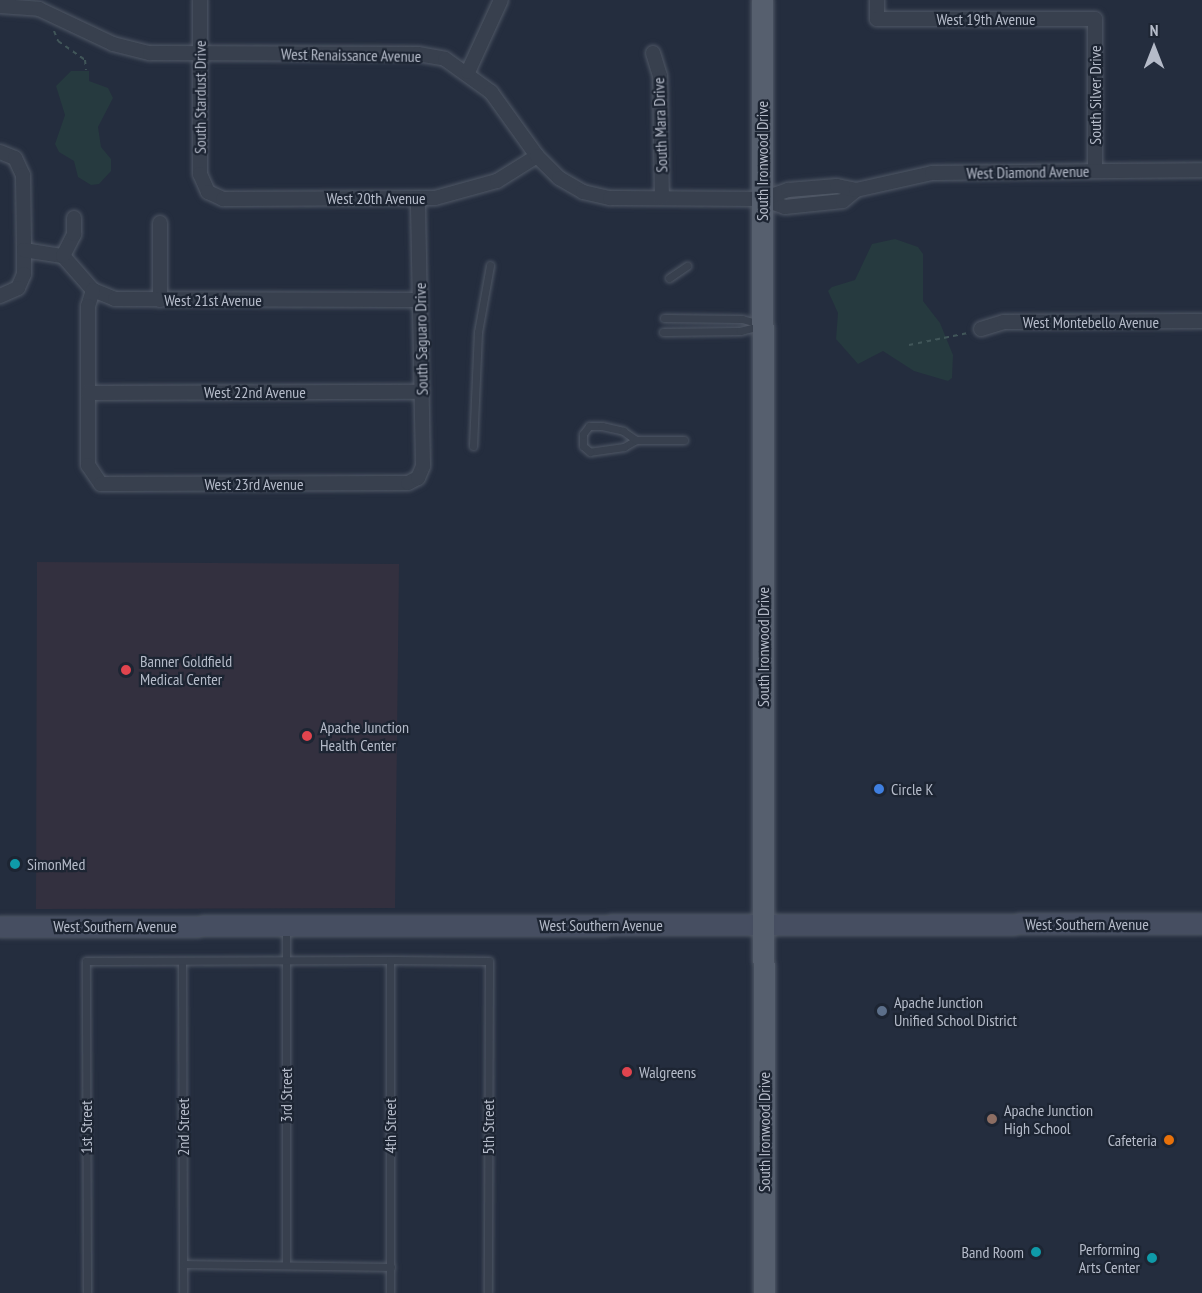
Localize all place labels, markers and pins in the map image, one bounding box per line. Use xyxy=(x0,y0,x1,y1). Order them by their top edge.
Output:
place label: Banner Goldfield Medical Center xyxy=(140,651,232,689)
marker: Banner Goldfield Medical Center xyxy=(117,661,135,679)
place label: Apache Junction Health Center xyxy=(320,717,409,755)
marker: Apache Junction Health Center xyxy=(298,727,316,745)
place label: Circle K xyxy=(891,779,933,799)
marker: Circle K xyxy=(872,782,886,796)
place label: SimonMed xyxy=(27,854,85,874)
marker: SimonMed xyxy=(8,857,22,871)
place label: Apache Junction Unified School District xyxy=(894,992,1017,1030)
marker: Apache Junction Unified School District xyxy=(875,1004,889,1018)
place label: Walgreens xyxy=(639,1062,696,1082)
marker: Walgreens xyxy=(620,1065,634,1079)
place label: Apache Junction High School xyxy=(1004,1100,1093,1138)
marker: Apache Junction High School xyxy=(985,1112,999,1126)
place label: Cafeteria xyxy=(1108,1130,1157,1150)
marker: Cafeteria xyxy=(1162,1133,1176,1147)
place label: Performing Arts Center xyxy=(1079,1239,1140,1277)
place label: Band Room xyxy=(961,1242,1024,1262)
marker: Band Room xyxy=(1029,1245,1043,1259)
marker: Performing Arts Center xyxy=(1145,1251,1159,1265)

